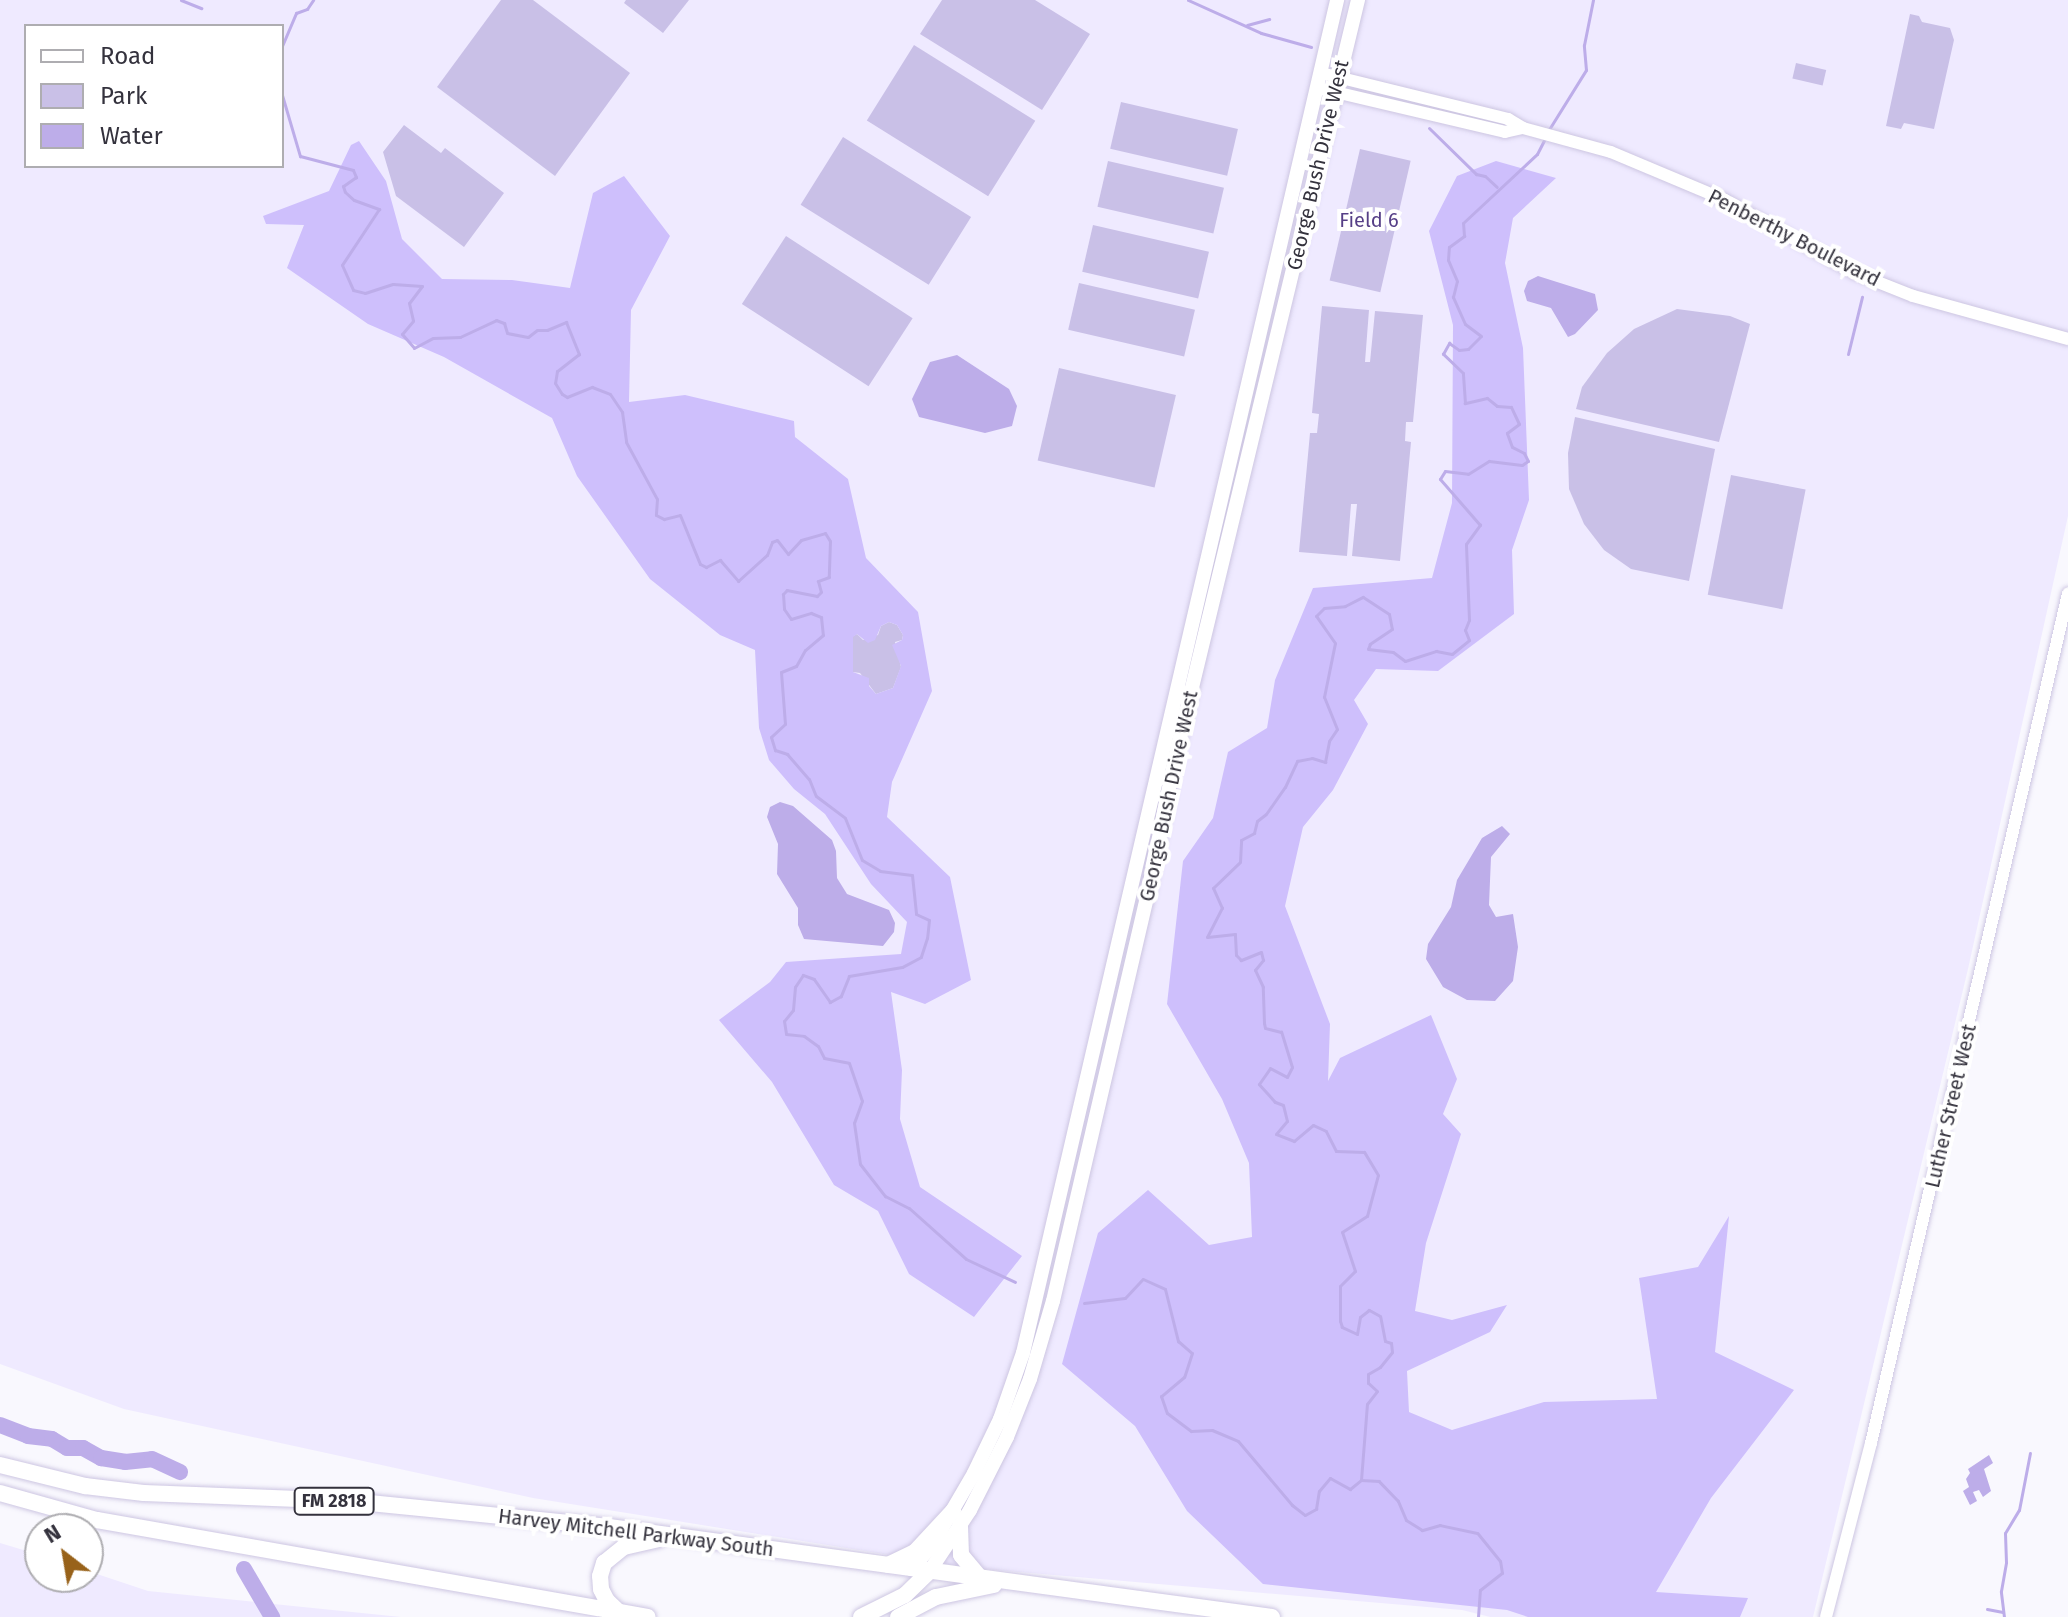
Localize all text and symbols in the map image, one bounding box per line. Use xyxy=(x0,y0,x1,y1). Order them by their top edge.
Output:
legend xyxy=(24,24,284,168)
text: Road xyxy=(100,42,155,70)
street label: George Bush Drive West xyxy=(1282,58,1354,272)
text: Park xyxy=(100,82,147,110)
text: Water xyxy=(100,122,163,150)
street label: Penberthy Boulevard xyxy=(1704,184,1884,292)
park label: Field 6 xyxy=(1339,208,1399,232)
street label: George Bush Drive West xyxy=(1135,688,1203,904)
street label: Luther Street West xyxy=(1920,1022,1982,1190)
road number: FM 2818 xyxy=(292,1487,376,1515)
street label: Harvey Mitchell Parkway South xyxy=(497,1504,775,1562)
north arrow xyxy=(24,1513,104,1593)
text: N xyxy=(39,1518,66,1549)

